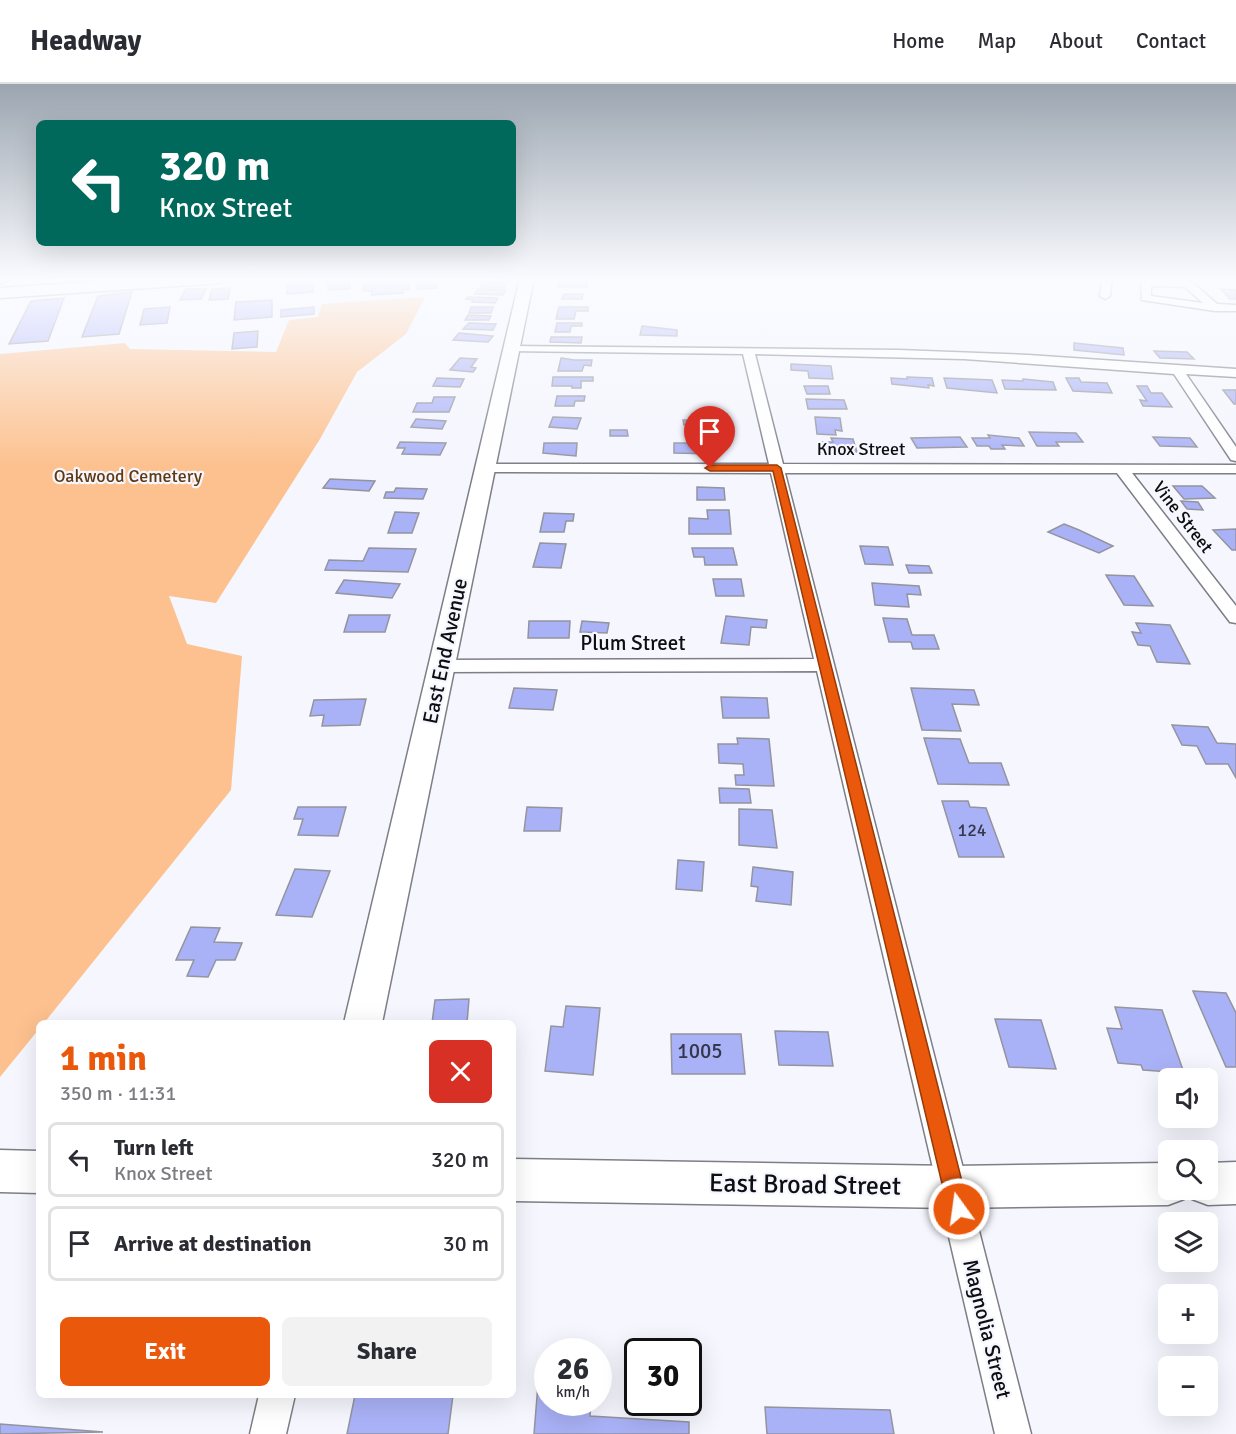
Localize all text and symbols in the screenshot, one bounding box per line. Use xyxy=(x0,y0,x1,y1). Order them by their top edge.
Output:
text: Headway xyxy=(30,24,141,58)
text: Home xyxy=(892,28,945,54)
text: Map xyxy=(978,28,1016,54)
text: About xyxy=(1049,28,1103,54)
text: Contact xyxy=(1136,28,1206,54)
text: 320 m xyxy=(159,141,270,192)
icon: left xyxy=(60,144,138,222)
text: Knox Street xyxy=(159,192,292,225)
pin xyxy=(684,406,735,468)
icon: arrive xyxy=(693,415,726,448)
street label: Knox Street xyxy=(817,438,905,460)
park label: Oakwood Cemetery xyxy=(54,465,203,487)
street label: Vine Street xyxy=(1148,477,1218,557)
street label: East End Avenue xyxy=(417,576,473,726)
street label: Plum Street xyxy=(580,630,686,656)
house number: 124 xyxy=(957,819,987,841)
text: 1 min xyxy=(60,1036,147,1081)
house number: 1005 xyxy=(677,1038,723,1064)
button: close xyxy=(429,1040,492,1103)
map controls xyxy=(1158,1068,1218,1416)
button: sound xyxy=(1158,1068,1218,1128)
text: 350 m · 11:31 xyxy=(60,1081,176,1106)
text: Turn left xyxy=(114,1134,194,1161)
button: search xyxy=(1158,1140,1218,1200)
icon: left xyxy=(63,1143,96,1176)
text: 320 m xyxy=(431,1146,489,1173)
text: Knox Street xyxy=(114,1161,213,1186)
street label: East Broad Street xyxy=(709,1167,901,1203)
position arrow xyxy=(927,1177,991,1241)
button: layers xyxy=(1158,1212,1218,1272)
icon: arrive xyxy=(63,1227,96,1260)
text: Arrive at destination xyxy=(114,1230,311,1257)
text: 30 m xyxy=(443,1230,489,1257)
street label: Magnolia Street xyxy=(957,1257,1017,1401)
button: + xyxy=(1158,1284,1218,1344)
button: Exit xyxy=(60,1317,270,1386)
button: Share xyxy=(282,1317,492,1386)
speed limit sign: 30 xyxy=(624,1338,702,1416)
text: 26 xyxy=(557,1351,589,1388)
button: − xyxy=(1158,1356,1218,1416)
text: km/h xyxy=(556,1383,590,1401)

